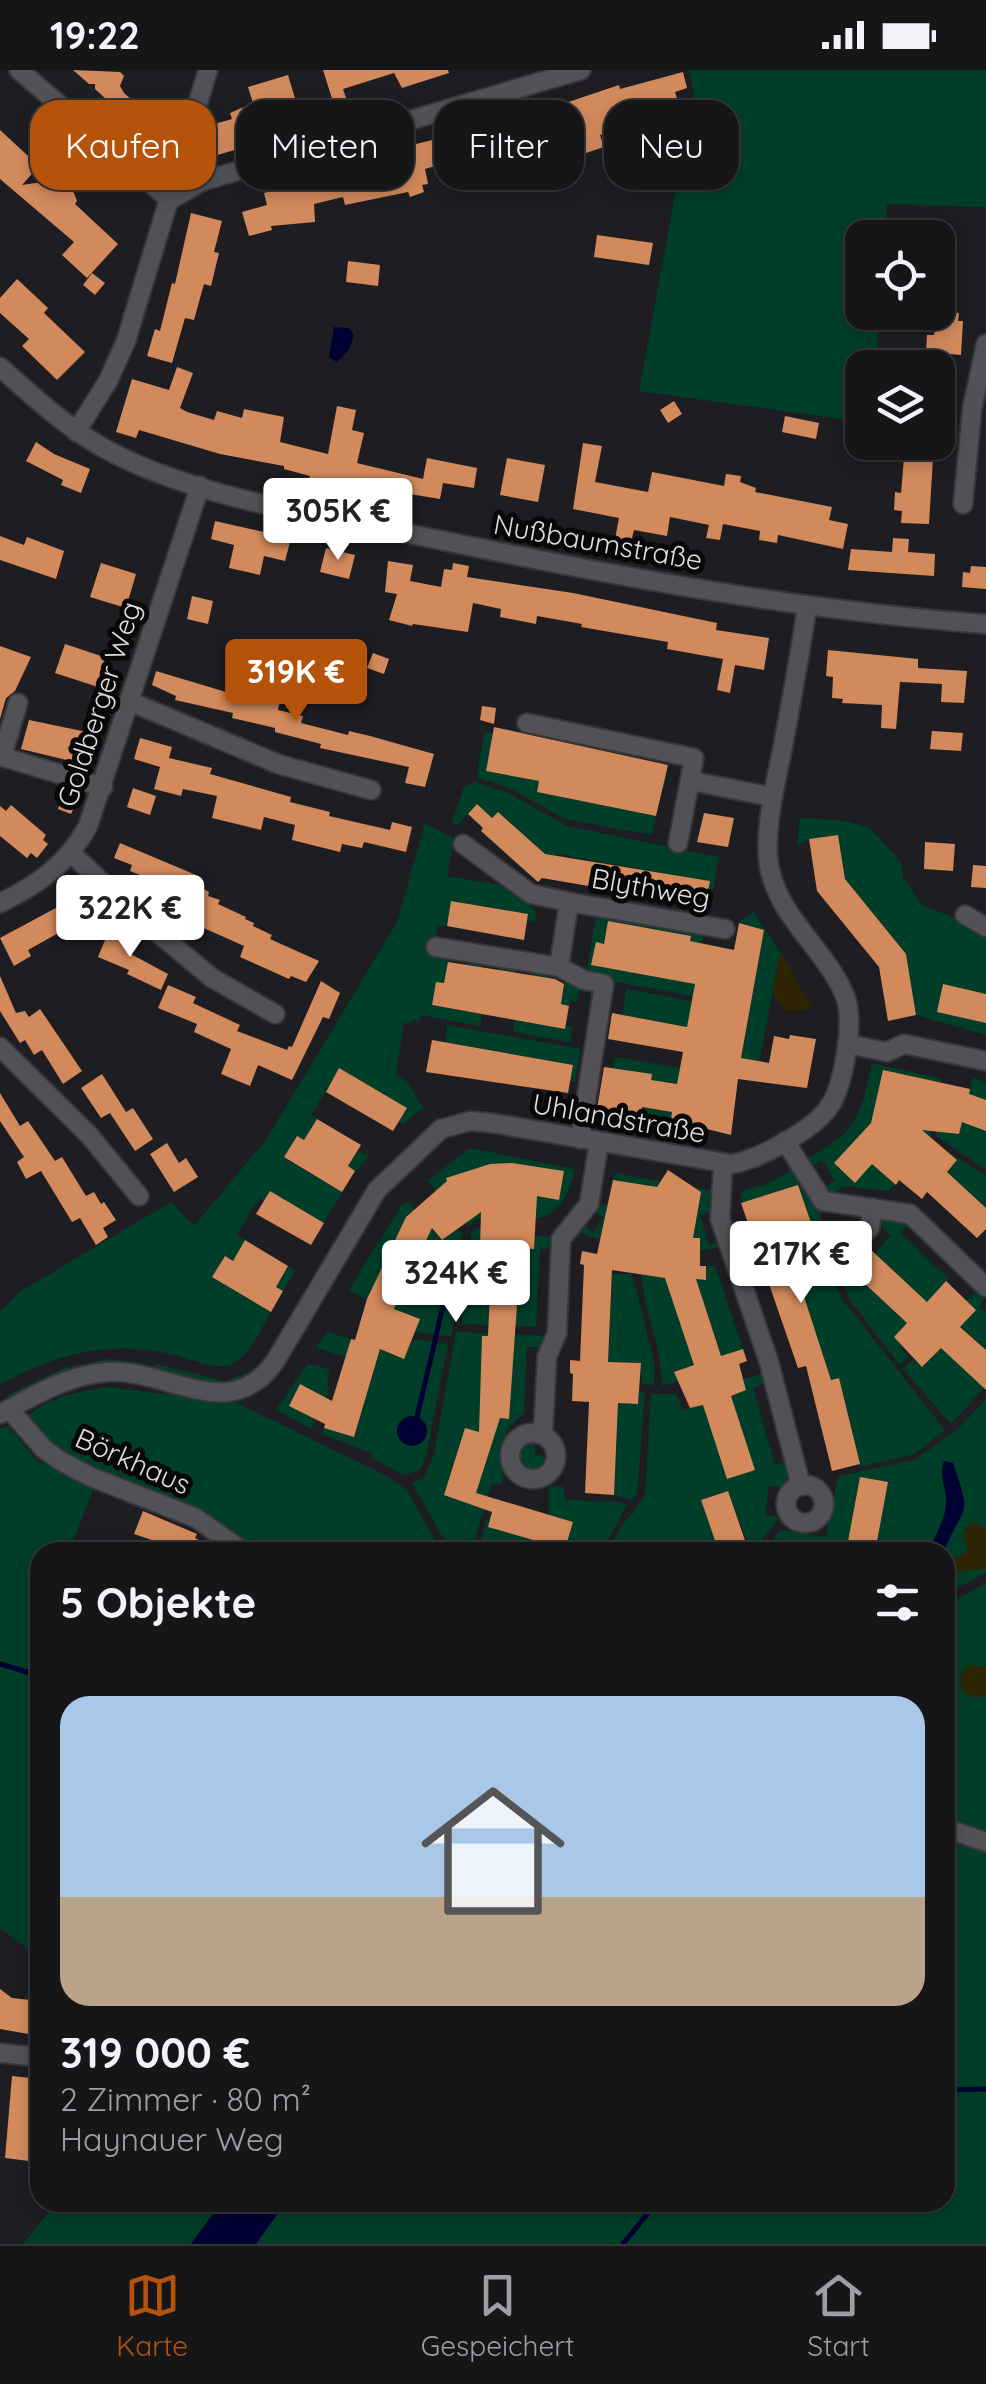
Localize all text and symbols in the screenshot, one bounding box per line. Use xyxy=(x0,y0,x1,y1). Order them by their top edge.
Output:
text: 19:22 xyxy=(50,11,140,59)
chip: Kaufen xyxy=(30,100,216,190)
chip: Mieten xyxy=(236,100,414,190)
chip: Filter xyxy=(434,100,584,190)
chip: Neu xyxy=(604,100,739,190)
map controls xyxy=(845,220,955,460)
button: locate xyxy=(845,220,955,330)
button: layers xyxy=(845,350,955,460)
pin: 305K € xyxy=(257,478,419,563)
text: 305K € xyxy=(285,490,391,530)
street label: Nußbaumstraße xyxy=(491,506,705,577)
street label: Goldberger Weg xyxy=(49,597,148,811)
pin: 319K € xyxy=(215,639,377,724)
text: 319K € xyxy=(247,651,345,691)
street label: Blythweg xyxy=(589,860,713,915)
pin: 322K € xyxy=(49,875,211,960)
text: 322K € xyxy=(78,887,182,927)
street label: Uhlandstraße xyxy=(530,1085,708,1150)
pin: 217K € xyxy=(720,1221,882,1306)
text: 217K € xyxy=(752,1233,850,1273)
pin: 324K € xyxy=(375,1240,537,1325)
text: 324K € xyxy=(404,1252,508,1292)
street label: Börkhaus xyxy=(70,1420,196,1501)
icon: filters xyxy=(870,1575,925,1630)
text: 5 Objekte xyxy=(60,1576,256,1629)
icon: home xyxy=(403,1761,583,1941)
text: 319 000 € xyxy=(60,2026,250,2079)
text: 2 Zimmer · 80 m² xyxy=(60,2079,311,2119)
text: Haynauer Weg xyxy=(60,2119,284,2159)
tab: Karte xyxy=(116,2268,188,2363)
tab: Gespeichert xyxy=(421,2268,575,2363)
tab: Start xyxy=(807,2268,870,2363)

